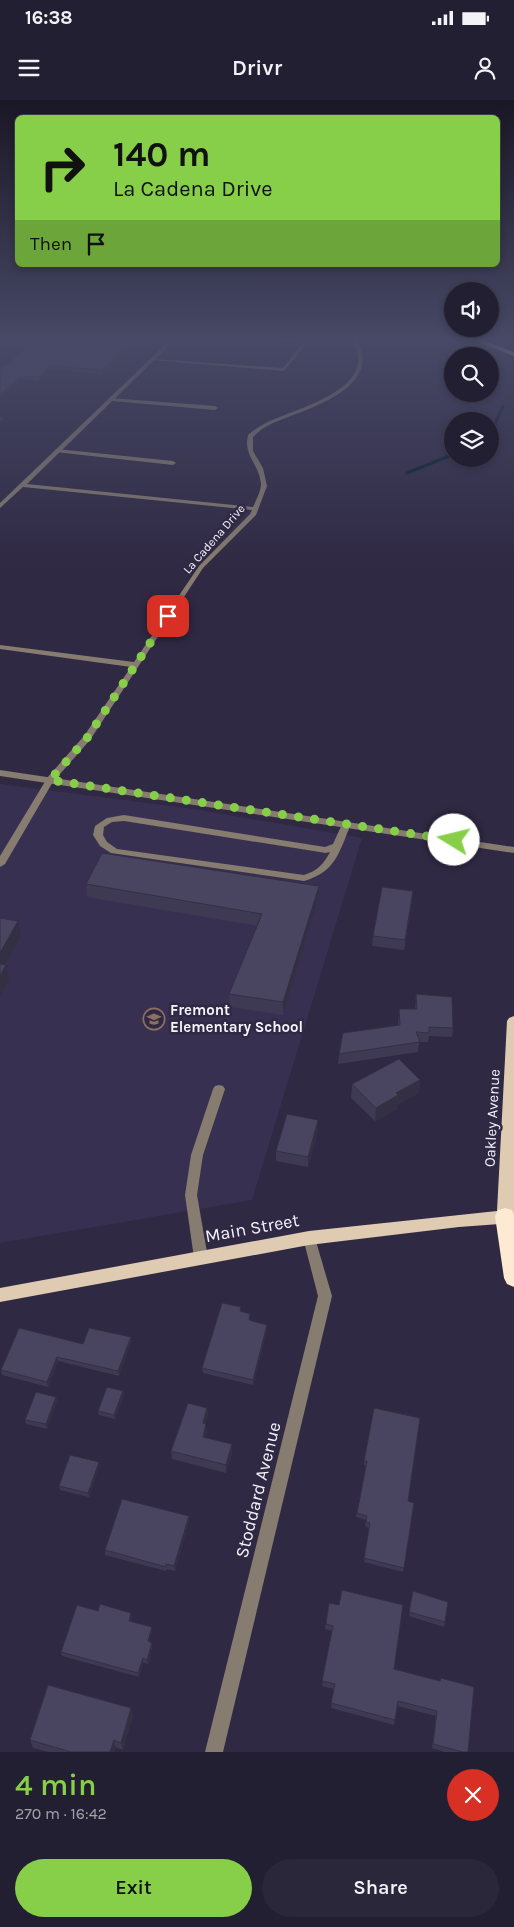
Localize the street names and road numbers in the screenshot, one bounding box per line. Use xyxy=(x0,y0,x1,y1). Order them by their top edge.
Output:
street label: La Cadena Drive xyxy=(180,502,248,576)
street label: Oakley Avenue xyxy=(480,1068,504,1168)
street label: Main Street xyxy=(203,1209,301,1247)
street label: Stoddard Avenue xyxy=(230,1420,286,1560)

